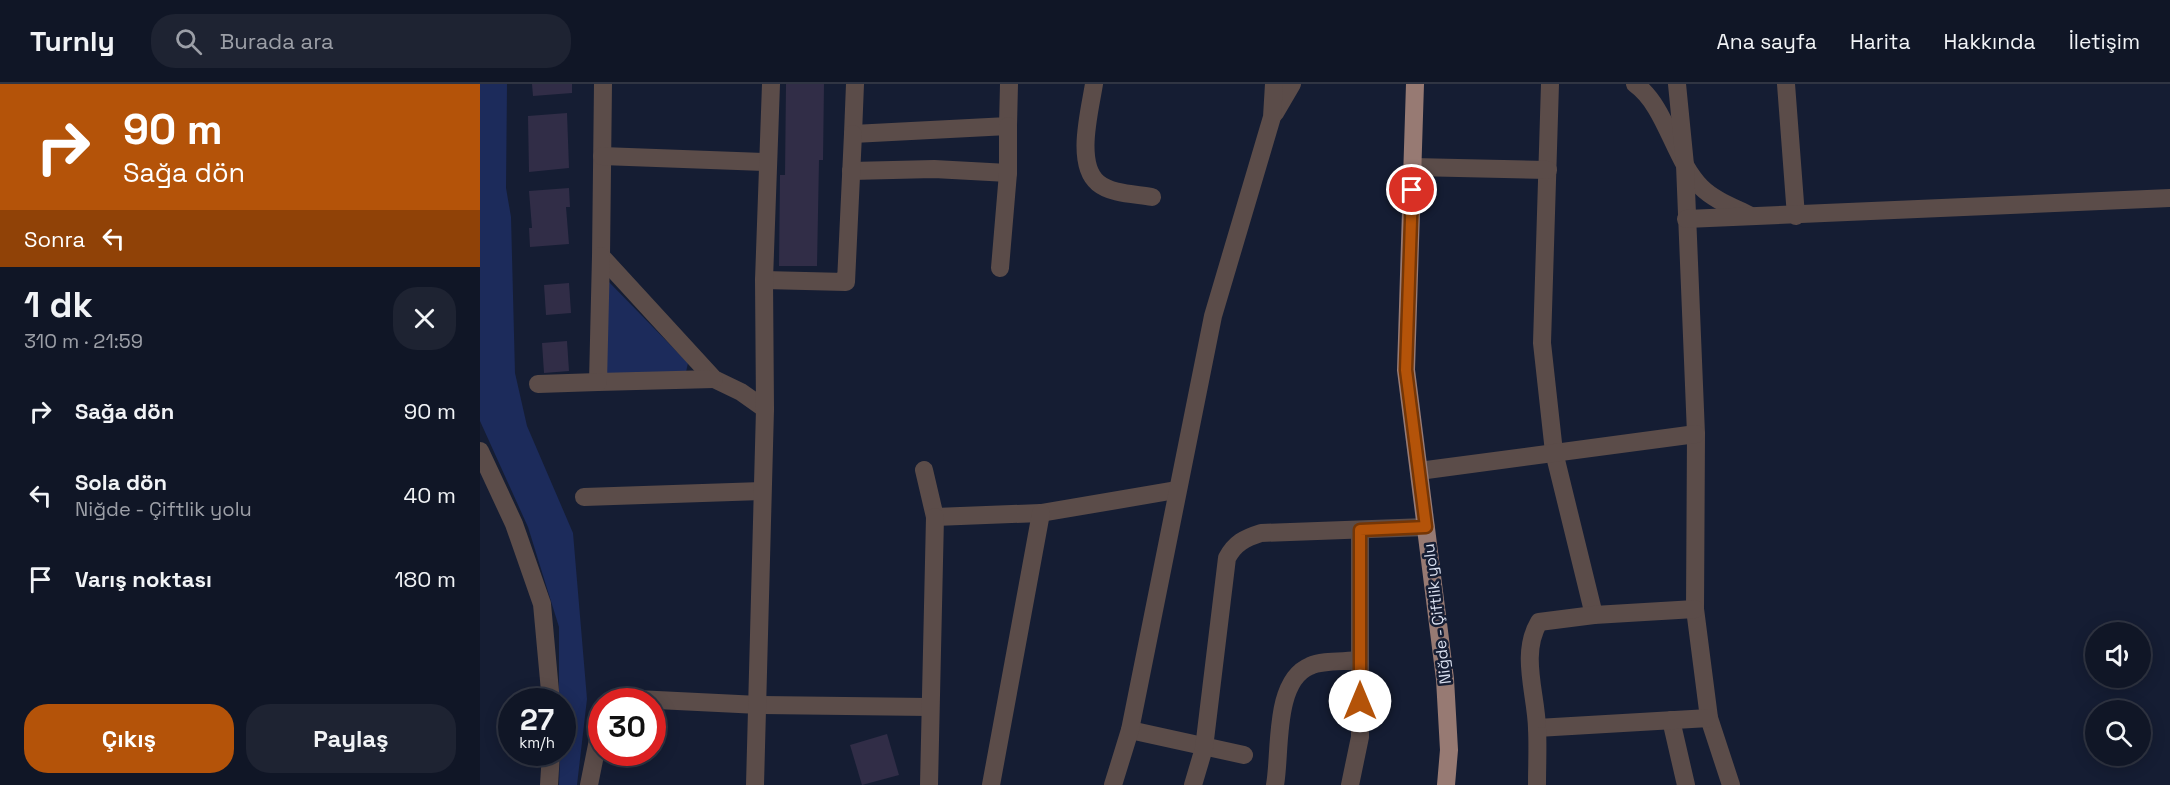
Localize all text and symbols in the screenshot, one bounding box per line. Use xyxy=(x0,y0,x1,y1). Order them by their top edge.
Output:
search box xyxy=(151,14,571,68)
text: Turnly xyxy=(30,23,115,59)
icon: search xyxy=(172,25,205,58)
text: Burada ara xyxy=(220,27,334,55)
text: Ana sayfa xyxy=(1717,28,1817,55)
text: Harita xyxy=(1850,28,1911,55)
text: Hakkında xyxy=(1944,28,2036,55)
text: İletişim xyxy=(2069,28,2140,55)
text: 90 m xyxy=(123,103,223,156)
icon: right xyxy=(24,108,102,186)
text: Sağa dön xyxy=(123,155,245,190)
pin xyxy=(1386,164,1437,215)
icon: arrive xyxy=(1395,173,1428,206)
icon: left xyxy=(97,222,130,255)
text: Sonra xyxy=(24,225,85,253)
text: 1 dk xyxy=(24,282,93,328)
button: close xyxy=(393,287,456,350)
text: 310 m · 21:59 xyxy=(24,328,143,354)
icon: right xyxy=(24,395,57,428)
text: Sağa dön xyxy=(75,397,174,425)
text: 90 m xyxy=(404,397,456,425)
text: Sola dön xyxy=(75,468,167,496)
icon: left xyxy=(24,479,57,512)
text: 40 m xyxy=(404,481,456,509)
text: Niğde - Çiftlik yolu xyxy=(75,496,252,522)
street label: Niğde - Çiftlik yolu xyxy=(1418,543,1456,685)
icon: arrive xyxy=(24,563,57,596)
text: Varış noktası xyxy=(75,565,212,593)
text: 180 m xyxy=(394,565,456,593)
map controls xyxy=(2085,622,2151,766)
button: sound xyxy=(2085,622,2151,688)
position arrow xyxy=(1328,669,1392,733)
speed limit sign: 30 xyxy=(588,688,666,766)
text: 27 xyxy=(520,700,554,739)
button: search xyxy=(2085,700,2151,766)
button: Çıkış xyxy=(24,704,234,773)
button: Paylaş xyxy=(246,704,456,773)
text: km/h xyxy=(519,733,555,752)

